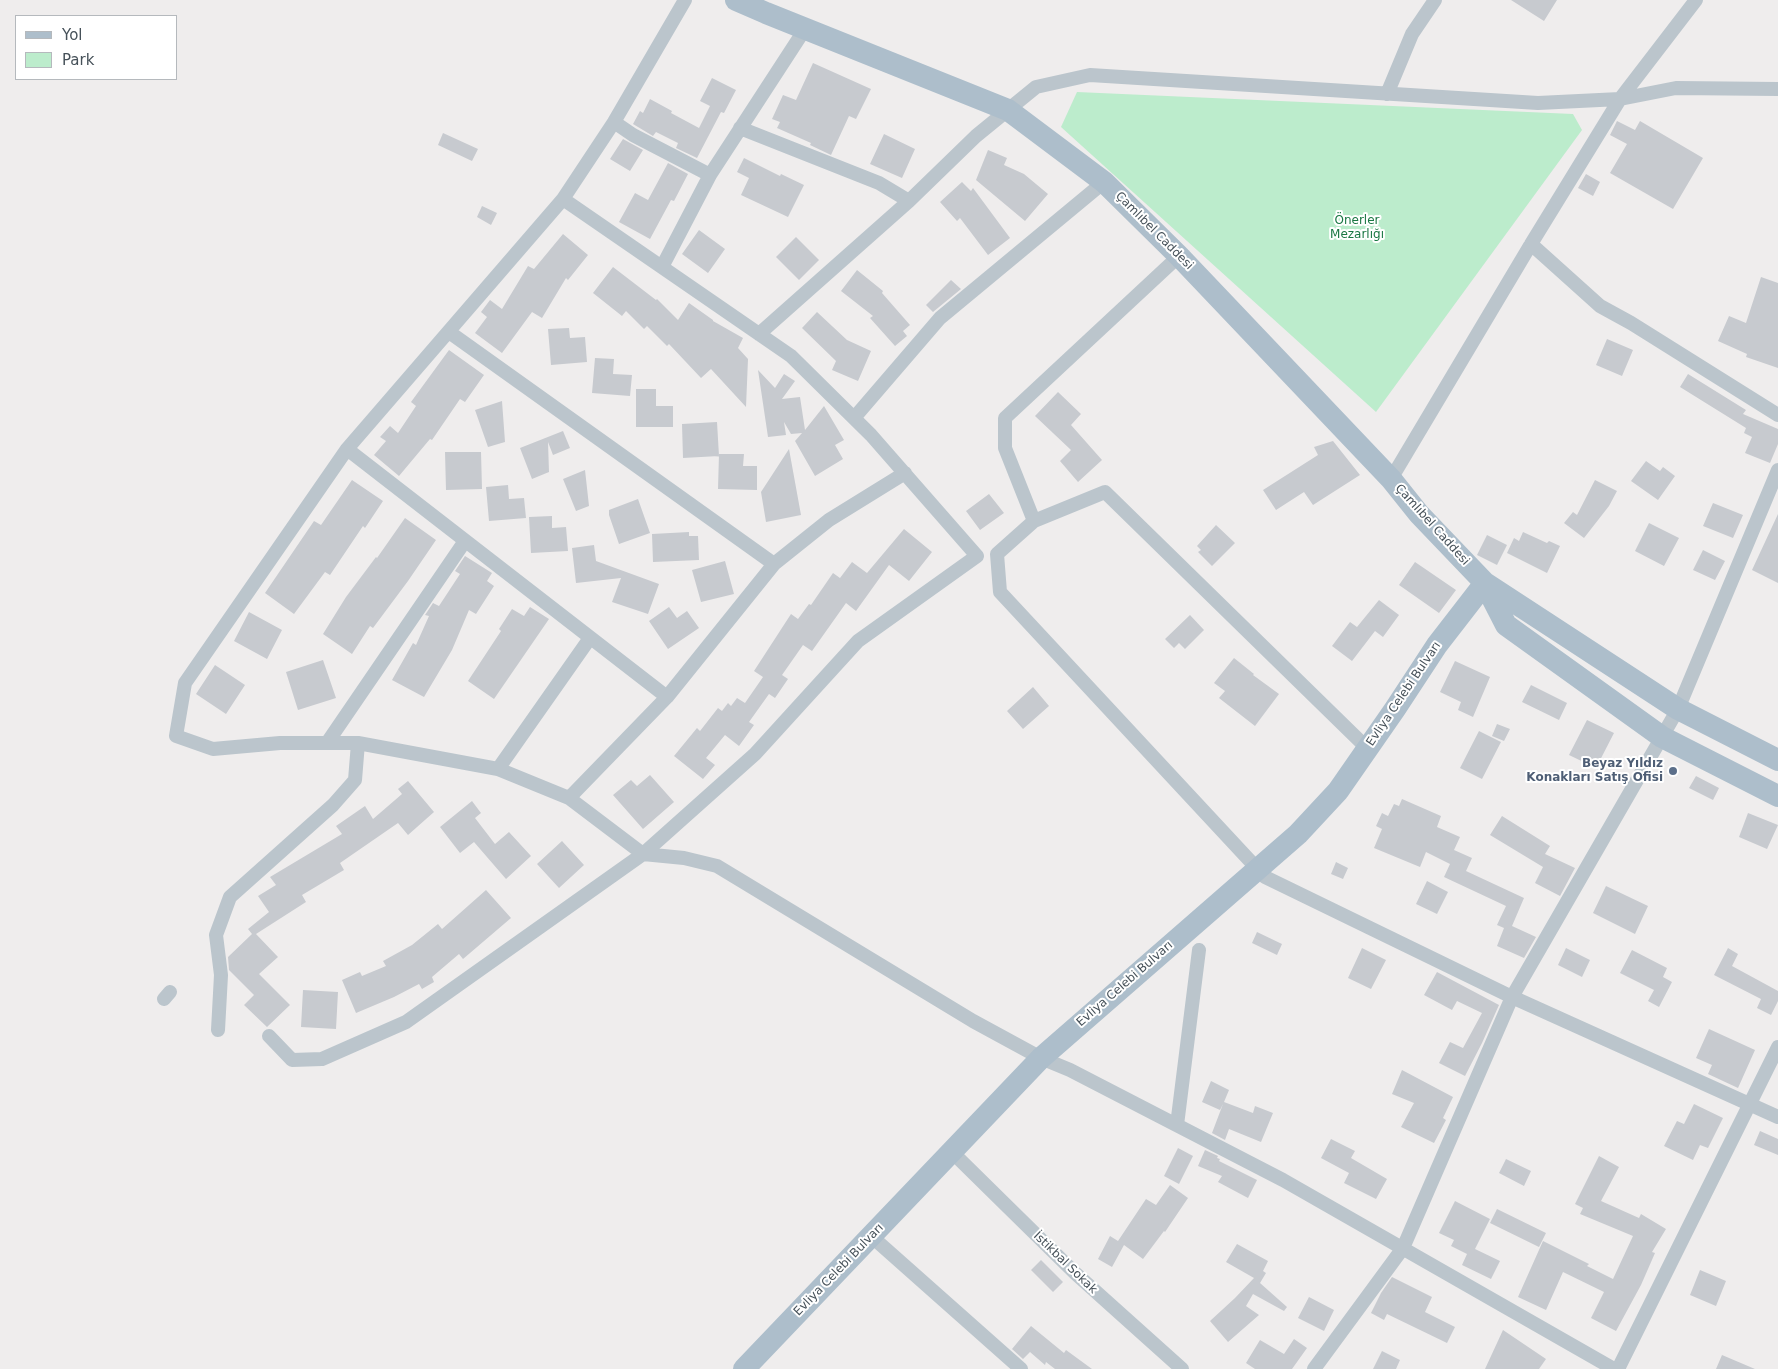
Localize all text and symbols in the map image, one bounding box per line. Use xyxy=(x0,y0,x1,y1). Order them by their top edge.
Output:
legend xyxy=(15,15,178,80)
text: Yol xyxy=(62,26,83,44)
text: Park xyxy=(62,51,94,69)
street label: Çamlıbel Caddesi xyxy=(1112,189,1196,273)
park label: Önerler Mezarlığı xyxy=(1330,214,1384,242)
street label: Çamlıbel Caddesi xyxy=(1392,481,1472,569)
street label: Evliya Celebi Bulvarı xyxy=(1364,639,1444,749)
place label: Beyaz Yıldız Konakları Satış Ofisi xyxy=(1526,757,1663,785)
marker: Beyaz Yıldız Konakları Satış Ofisi xyxy=(1667,765,1679,777)
street label: Evliya Celebi Bulvarı xyxy=(1074,938,1176,1030)
street label: Evliya Celebi Bulvarı xyxy=(791,1221,887,1319)
street label: İstikbal Sokak xyxy=(1030,1229,1100,1297)

